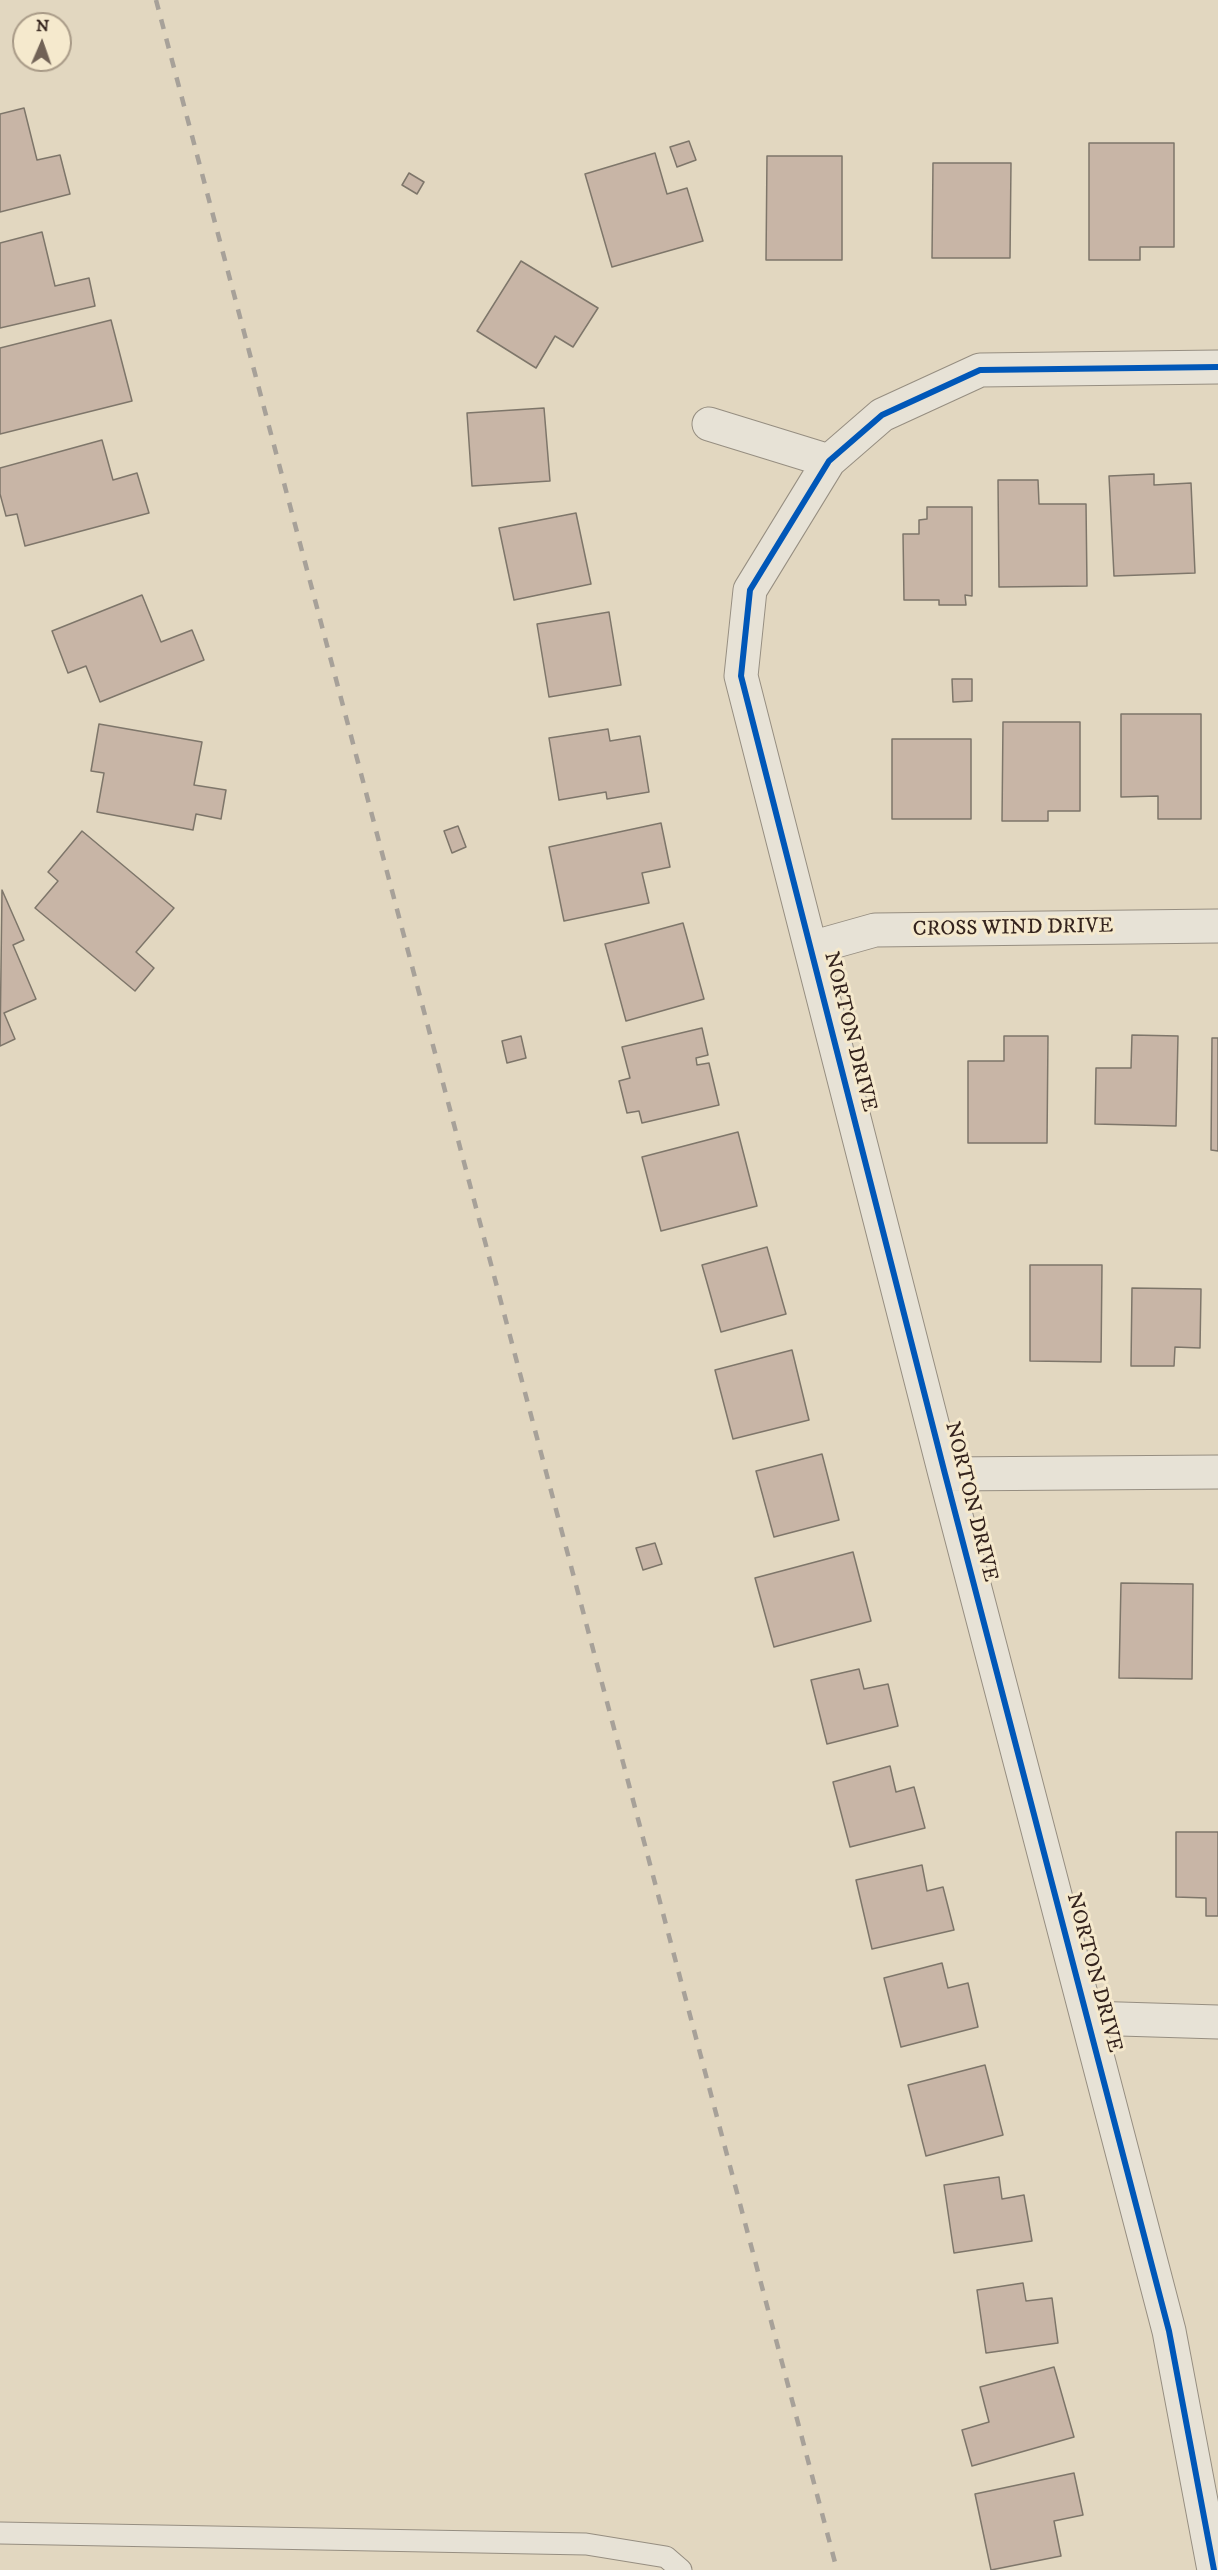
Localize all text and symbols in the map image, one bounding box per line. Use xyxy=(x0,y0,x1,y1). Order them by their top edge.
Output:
north arrow xyxy=(12,12,72,72)
text: N xyxy=(36,16,49,36)
street label: CROSS WIND DRIVE xyxy=(912,915,1114,943)
street label: NORTON DRIVE xyxy=(817,949,881,1115)
street label: NORTON DRIVE xyxy=(938,1419,1002,1585)
street label: NORTON DRIVE xyxy=(1060,1890,1126,2056)

